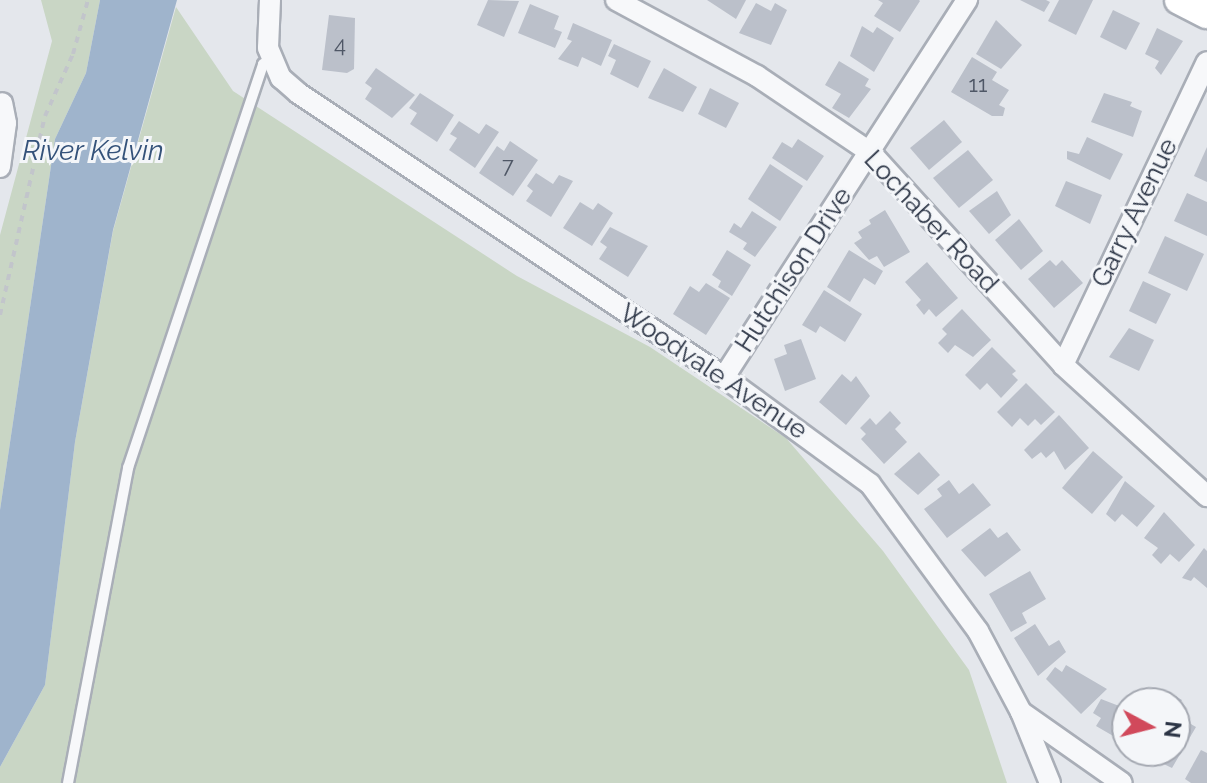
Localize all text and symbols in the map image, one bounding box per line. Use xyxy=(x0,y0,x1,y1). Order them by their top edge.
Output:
house number: 4 xyxy=(334,32,346,58)
house number: 11 xyxy=(969,72,987,98)
street label: Garry Avenue xyxy=(1085,133,1185,293)
water label: River Kelvin xyxy=(22,134,164,168)
street label: Lochaber Road xyxy=(857,144,1005,300)
house number: 7 xyxy=(502,153,514,179)
street label: Hutchison Drive xyxy=(729,182,859,358)
street label: Woodvale Avenue xyxy=(613,297,813,447)
north arrow xyxy=(1111,687,1191,767)
text: N xyxy=(1159,720,1187,740)

